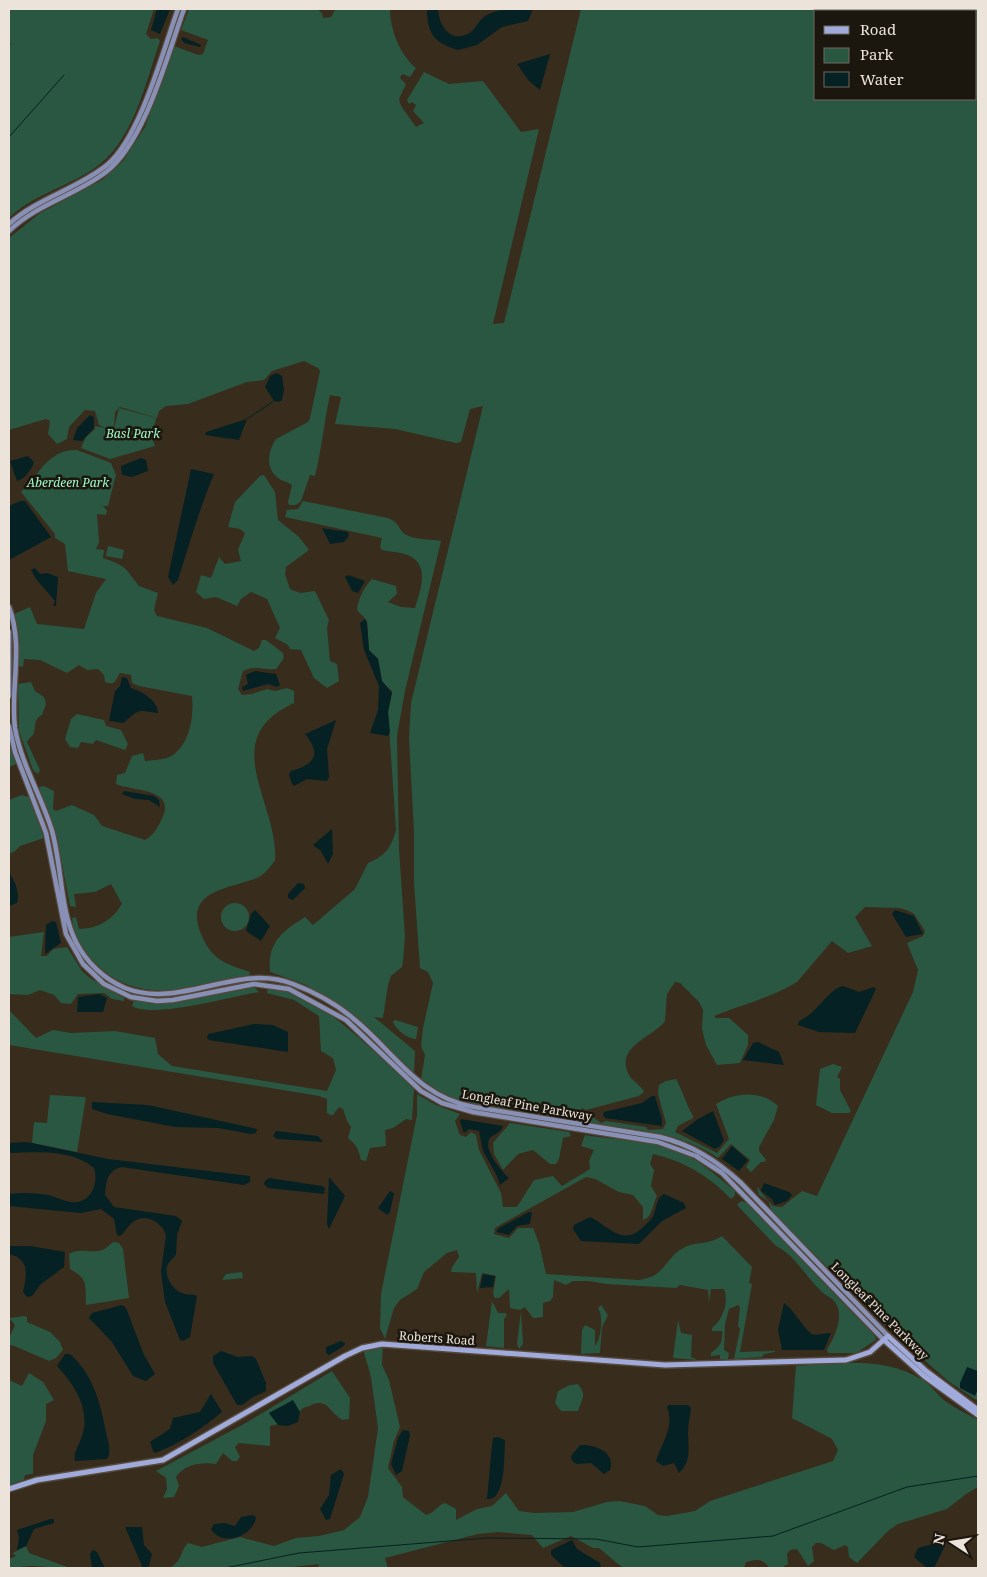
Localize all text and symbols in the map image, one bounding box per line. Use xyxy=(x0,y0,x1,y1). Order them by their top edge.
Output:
legend xyxy=(814,10,977,100)
text: Road xyxy=(860,19,896,39)
text: Park xyxy=(860,44,894,64)
text: Water xyxy=(860,69,903,89)
park label: Basl Park xyxy=(105,425,161,442)
park label: Aberdeen Park xyxy=(26,474,110,491)
street label: Longleaf Pine Parkway xyxy=(461,1085,594,1125)
street label: Longleaf Pine Parkway xyxy=(827,1258,933,1364)
street label: Roberts Road xyxy=(399,1327,476,1349)
north arrow xyxy=(927,1517,977,1567)
text: N xyxy=(928,1532,949,1547)

